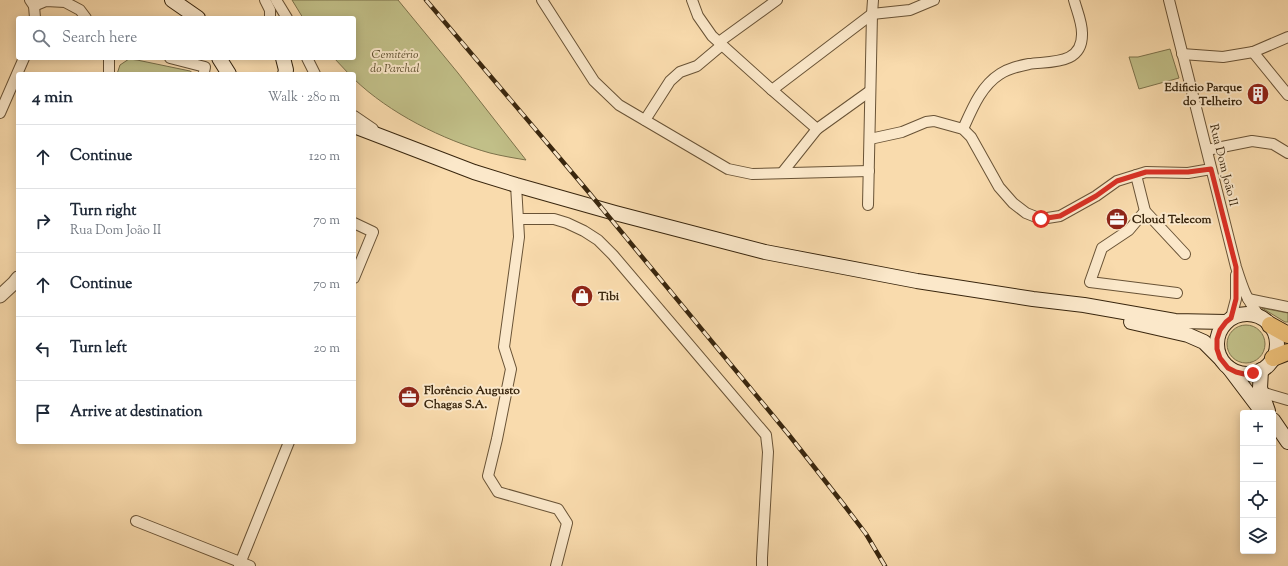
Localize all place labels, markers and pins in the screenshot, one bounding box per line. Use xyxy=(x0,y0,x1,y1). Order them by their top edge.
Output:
place label: Edificio Parque do Telheiro xyxy=(1164,79,1242,111)
building icon: Edificio Parque do Telheiro xyxy=(1245,81,1271,107)
office icon: Cloud Telecom xyxy=(1104,206,1130,232)
place label: Cloud Telecom xyxy=(1132,211,1211,229)
shop icon: Tibi xyxy=(569,283,595,309)
place label: Tibi xyxy=(597,288,620,306)
place label: Florêncio Augusto Chagas S.A. xyxy=(423,382,520,414)
office icon: Florêncio Augusto Chagas S.A. xyxy=(396,384,422,410)

